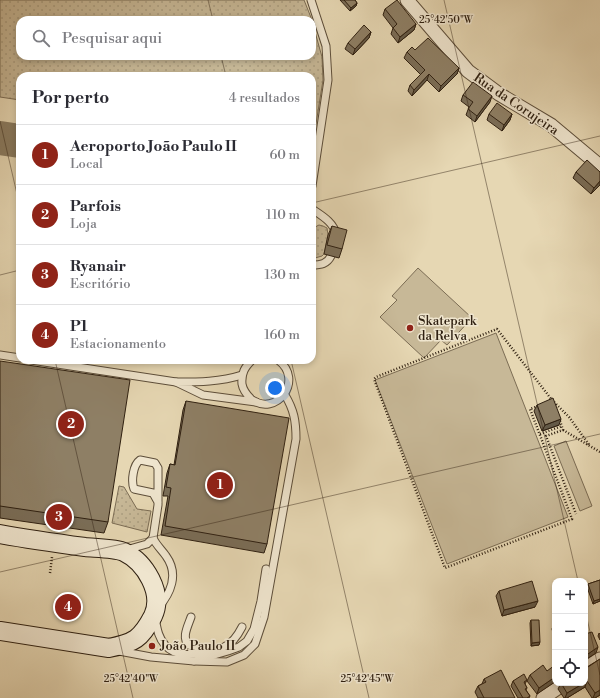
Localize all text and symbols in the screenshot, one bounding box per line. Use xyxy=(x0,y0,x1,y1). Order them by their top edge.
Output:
text: 25°42'50"W xyxy=(419,14,474,26)
search box xyxy=(16,16,316,60)
icon: search xyxy=(30,27,52,49)
text: Pesquisar aqui xyxy=(62,29,162,48)
street label: Rua da Corujeira xyxy=(470,70,562,139)
text: Por perto xyxy=(32,87,109,109)
text: 4 resultados xyxy=(229,90,300,106)
text: Aeroporto João Paulo II xyxy=(70,137,237,156)
text: 1 xyxy=(42,147,48,163)
text: 60 m xyxy=(269,147,300,163)
text: Local xyxy=(70,156,103,172)
text: Parfois xyxy=(70,197,121,216)
text: 2 xyxy=(41,207,49,223)
text: 110 m xyxy=(266,207,300,223)
text: Loja xyxy=(70,216,97,232)
text: Ryanair xyxy=(70,257,126,276)
text: 3 xyxy=(41,267,49,283)
text: 130 m xyxy=(265,267,300,283)
text: Escritório xyxy=(70,276,130,292)
place label: Skatepark da Relva xyxy=(418,313,478,344)
text: P1 xyxy=(70,317,88,336)
marker: Skatepark da Relva xyxy=(405,323,415,333)
text: 4 xyxy=(41,327,49,343)
text: 160 m xyxy=(264,327,300,343)
text: Estacionamento xyxy=(70,336,166,352)
your location xyxy=(265,378,285,398)
pin: 2 xyxy=(58,409,84,439)
pin: 1 xyxy=(207,470,233,500)
pin: 3 xyxy=(46,502,72,532)
map controls xyxy=(552,578,588,686)
button: + xyxy=(552,578,588,614)
pin: 4 xyxy=(55,592,81,622)
button: − xyxy=(552,614,588,650)
place label: João Paulo II xyxy=(159,638,235,654)
marker: João Paulo II xyxy=(147,641,157,651)
button: locate xyxy=(552,650,588,686)
text: 25°42'40"W xyxy=(104,673,159,685)
text: 25°42'45"W xyxy=(340,673,395,685)

